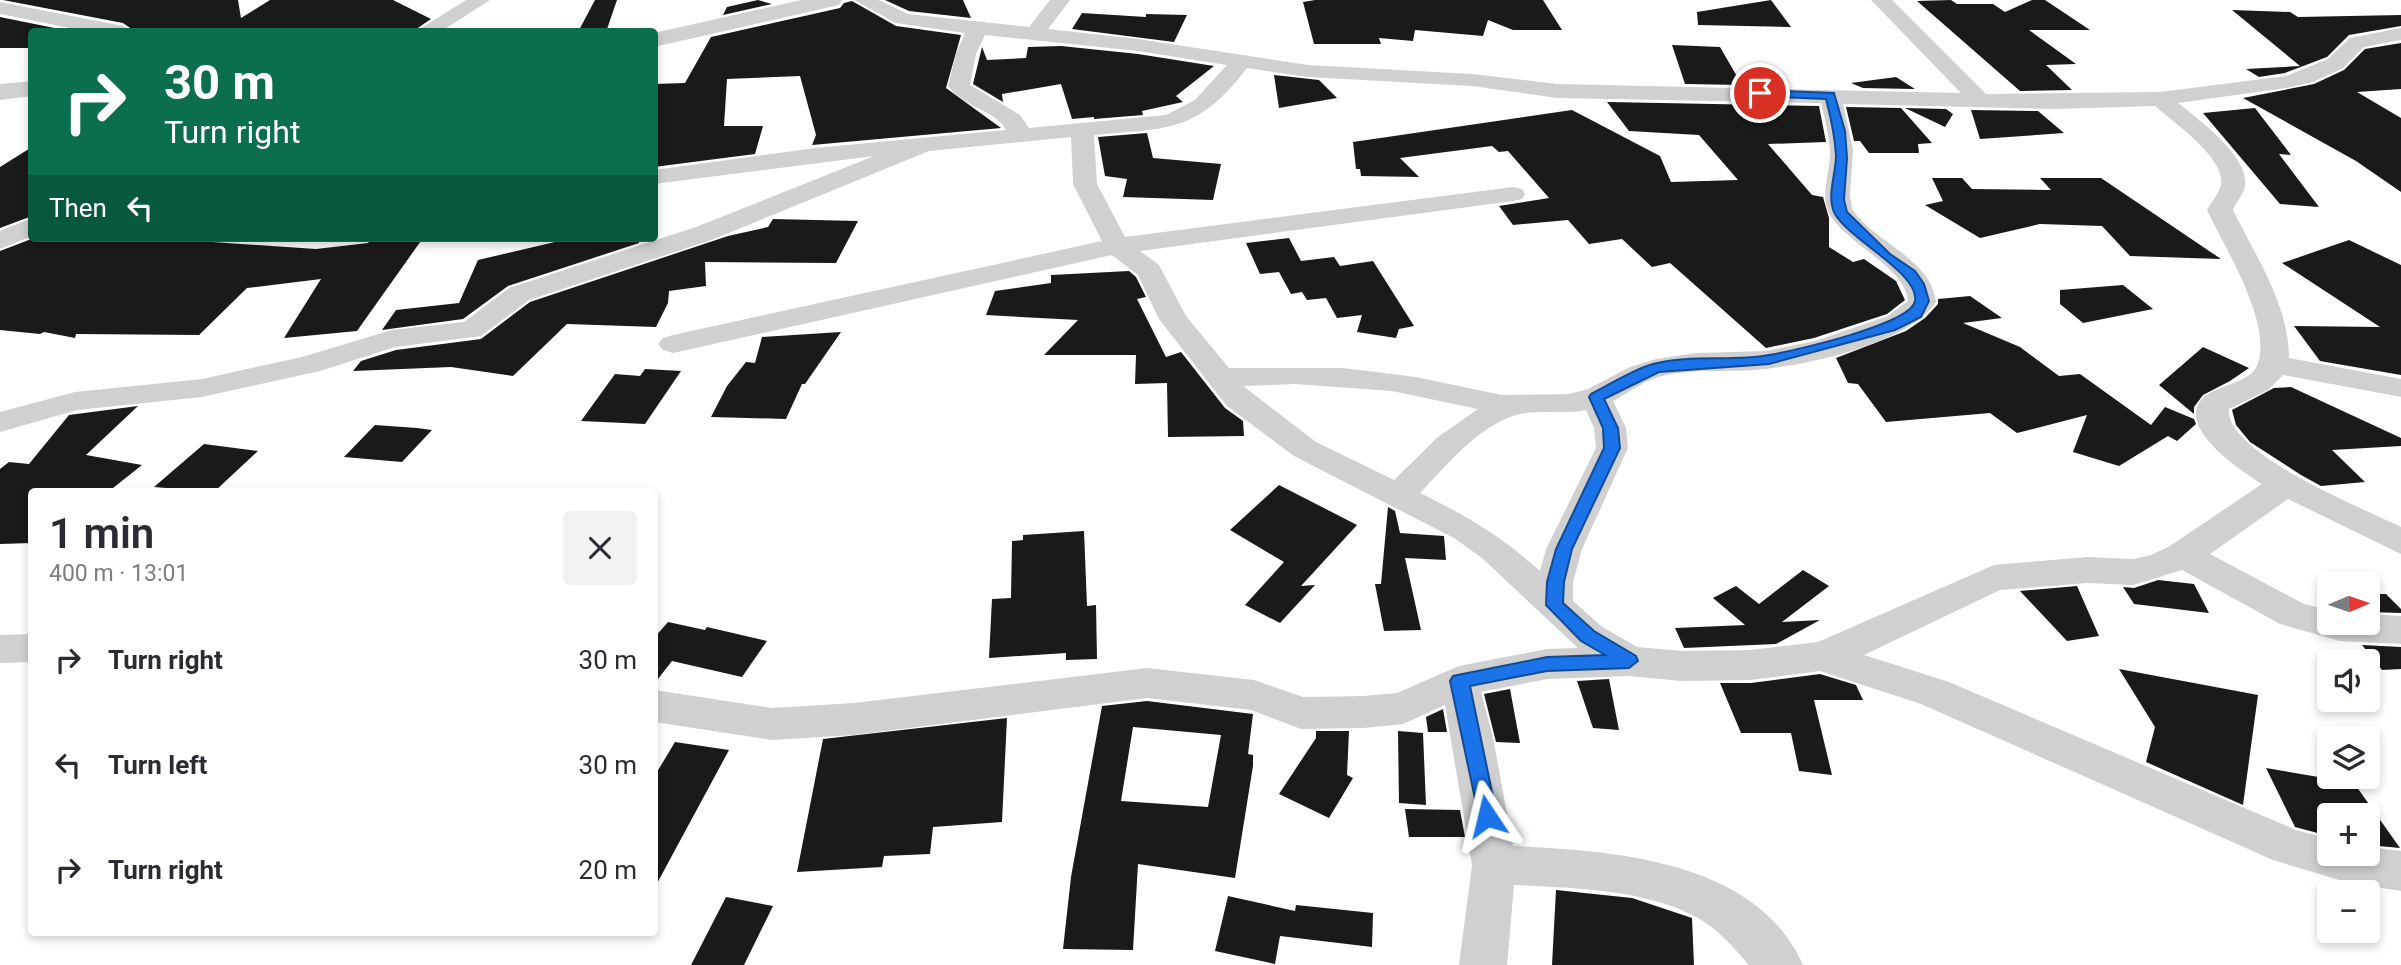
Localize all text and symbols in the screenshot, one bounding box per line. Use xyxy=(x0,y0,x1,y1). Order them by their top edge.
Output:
text: 30 m xyxy=(164,54,275,111)
icon: right xyxy=(49,56,140,147)
pin xyxy=(1730,63,1790,123)
icon: arrive xyxy=(1741,74,1779,112)
text: Turn right xyxy=(164,113,300,151)
icon: left xyxy=(121,189,159,227)
text: Then xyxy=(49,193,107,223)
text: 1 min xyxy=(49,509,154,558)
button: close xyxy=(563,511,637,585)
text: 400 m · 13:01 xyxy=(49,560,188,587)
north arrow xyxy=(2317,572,2380,635)
map controls xyxy=(2317,572,2380,943)
icon: right xyxy=(49,641,87,679)
text: Turn right xyxy=(108,645,223,675)
text: 30 m xyxy=(579,645,637,675)
button: sound xyxy=(2317,649,2380,712)
button: layers xyxy=(2317,726,2380,789)
icon: left xyxy=(49,746,87,784)
text: Turn left xyxy=(108,750,207,780)
text: 30 m xyxy=(579,750,637,780)
position arrow xyxy=(1450,779,1524,853)
button: + xyxy=(2317,803,2380,866)
icon: right xyxy=(49,851,87,889)
text: Turn right xyxy=(108,855,223,885)
text: 20 m xyxy=(579,855,637,885)
button: − xyxy=(2317,880,2380,943)

